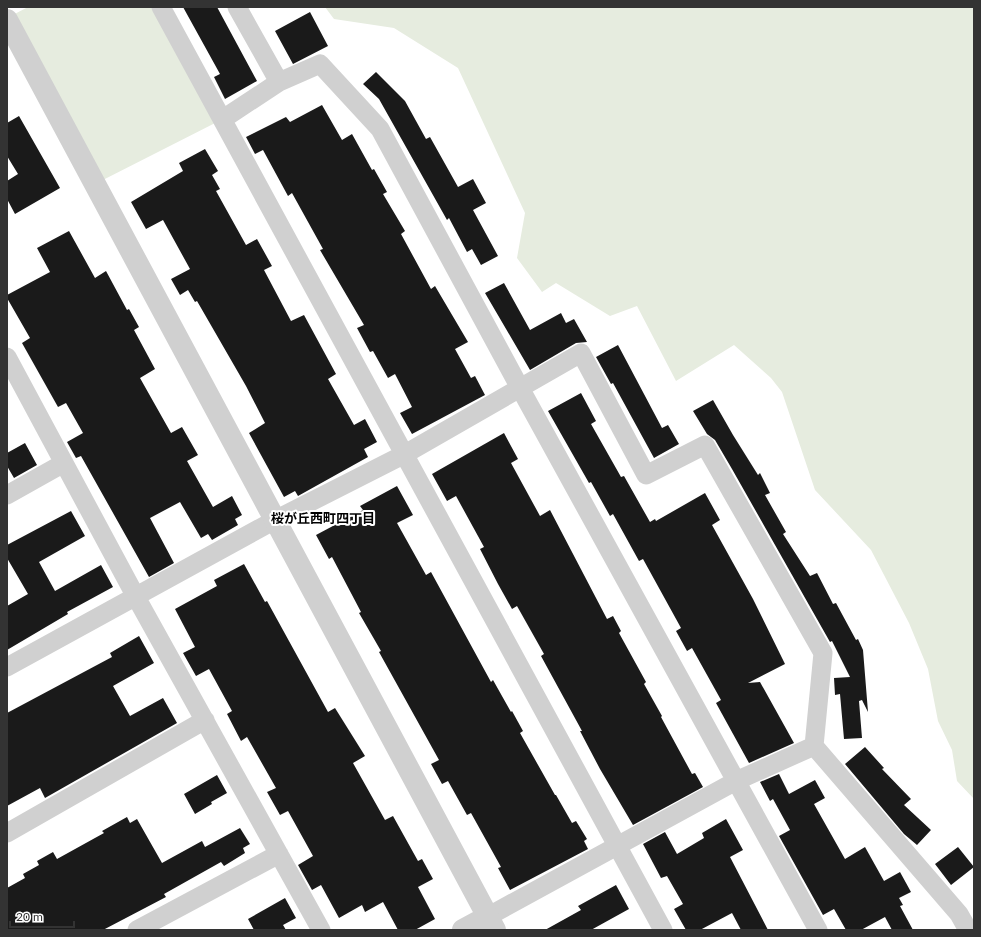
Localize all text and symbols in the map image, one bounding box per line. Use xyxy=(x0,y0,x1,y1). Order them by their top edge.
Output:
district label: 桜が丘西町四丁目 xyxy=(271,510,375,526)
scale bar xyxy=(10,903,74,929)
text: 20 m xyxy=(16,909,43,924)

